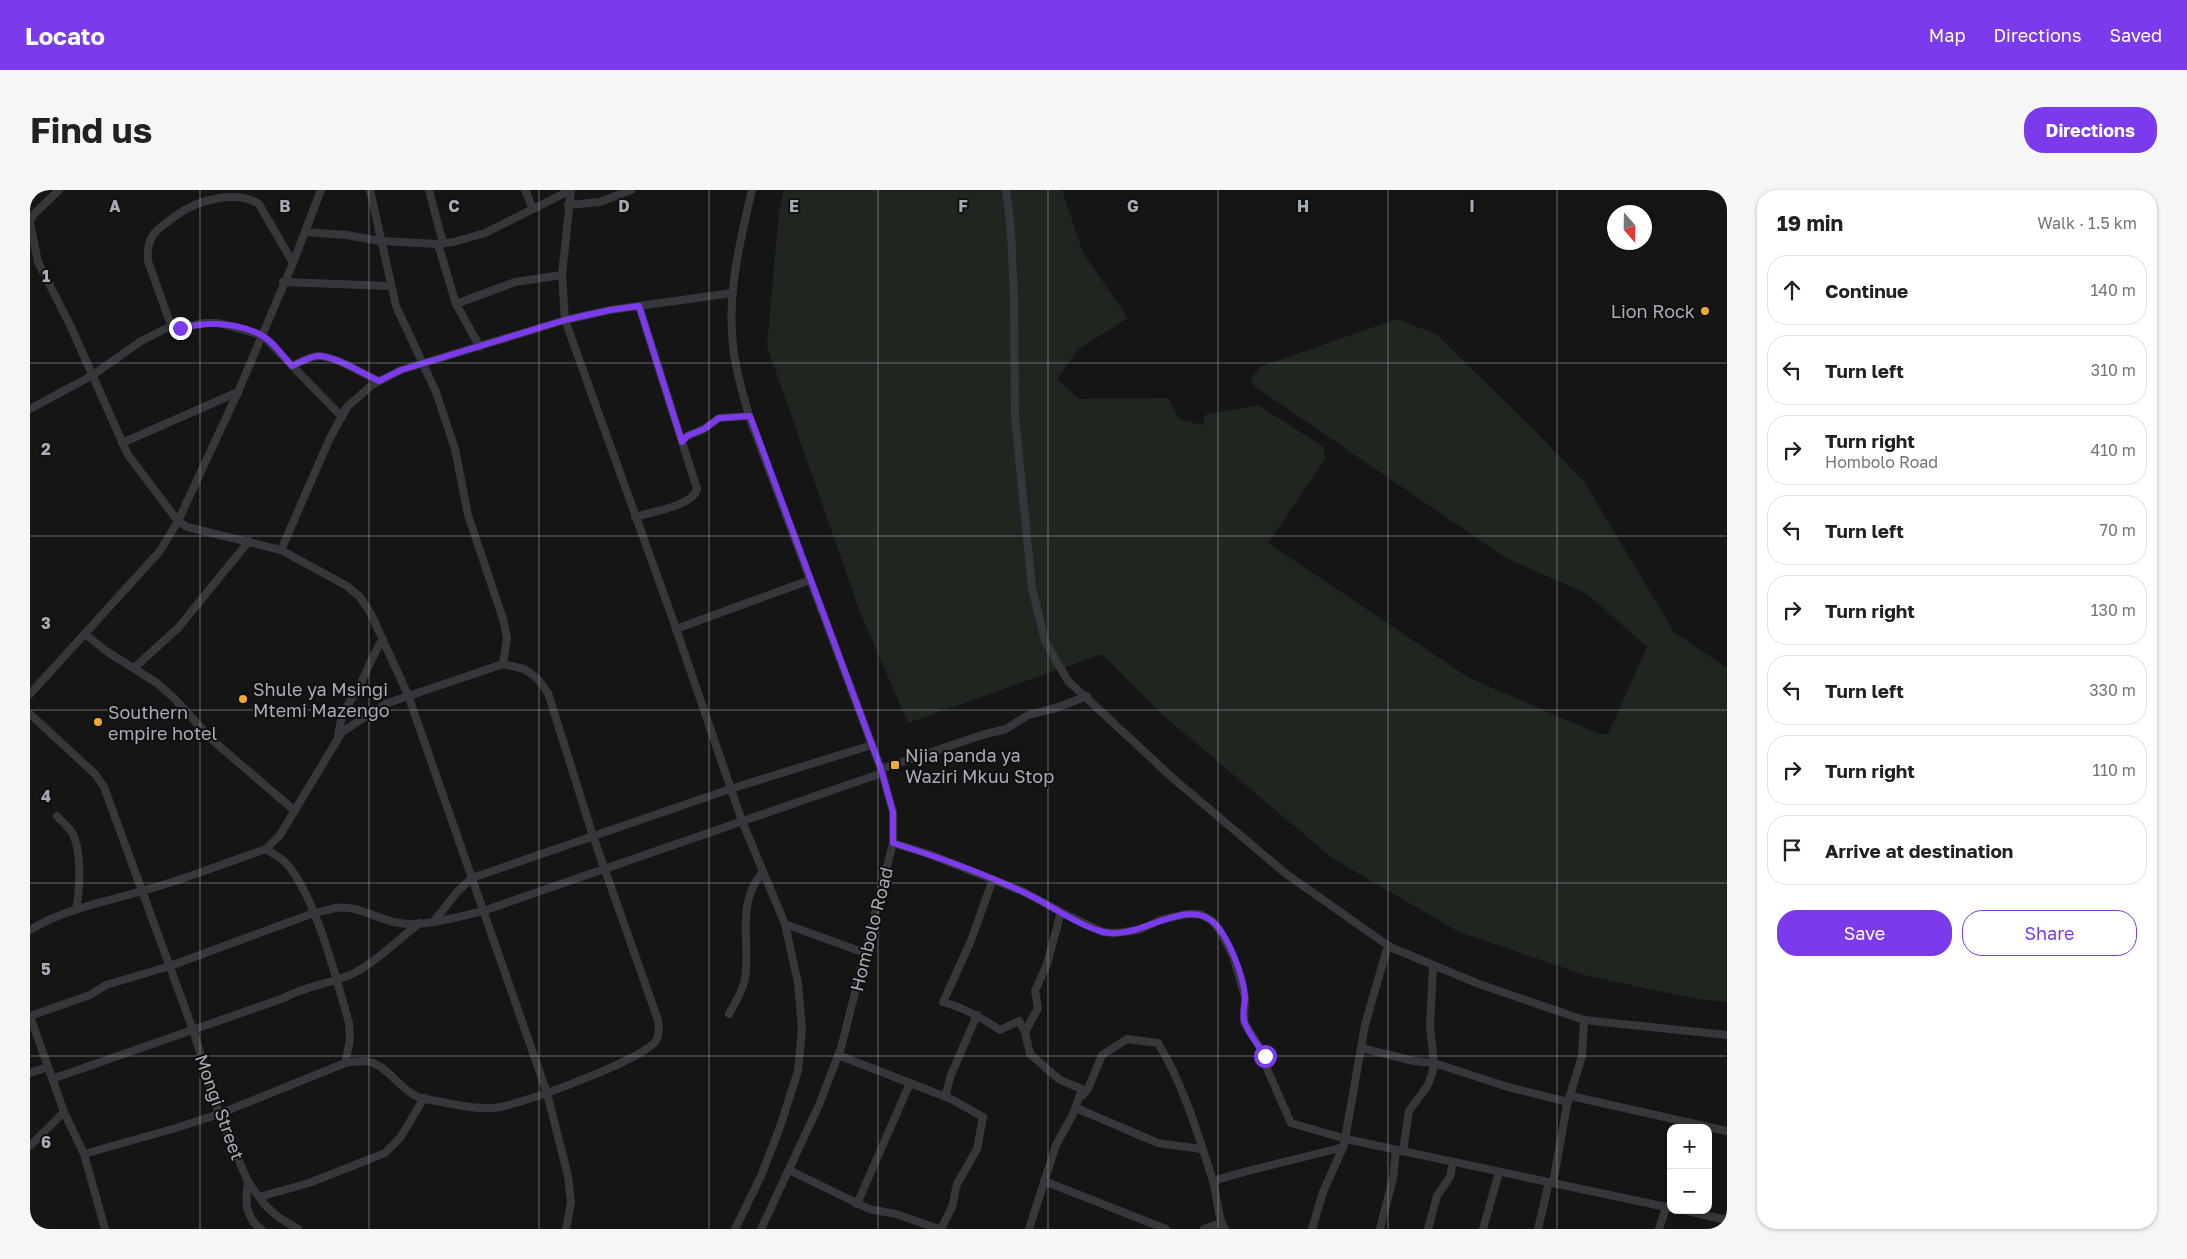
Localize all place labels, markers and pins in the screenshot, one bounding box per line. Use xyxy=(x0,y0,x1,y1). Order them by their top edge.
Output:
place label: Lion Rock xyxy=(1611,300,1695,322)
marker: Lion Rock xyxy=(1699,305,1711,317)
place label: Shule ya Msingi Mtemi Mazengo xyxy=(253,678,390,721)
marker: Shule ya Msingi Mtemi Mazengo xyxy=(237,693,249,705)
place label: Southern empire hotel xyxy=(108,701,218,744)
marker: Southern empire hotel xyxy=(92,716,104,728)
place label: Njia panda ya Waziri Mkuu Stop xyxy=(905,744,1054,787)
marker: Njia panda ya Waziri Mkuu Stop xyxy=(889,759,901,771)

